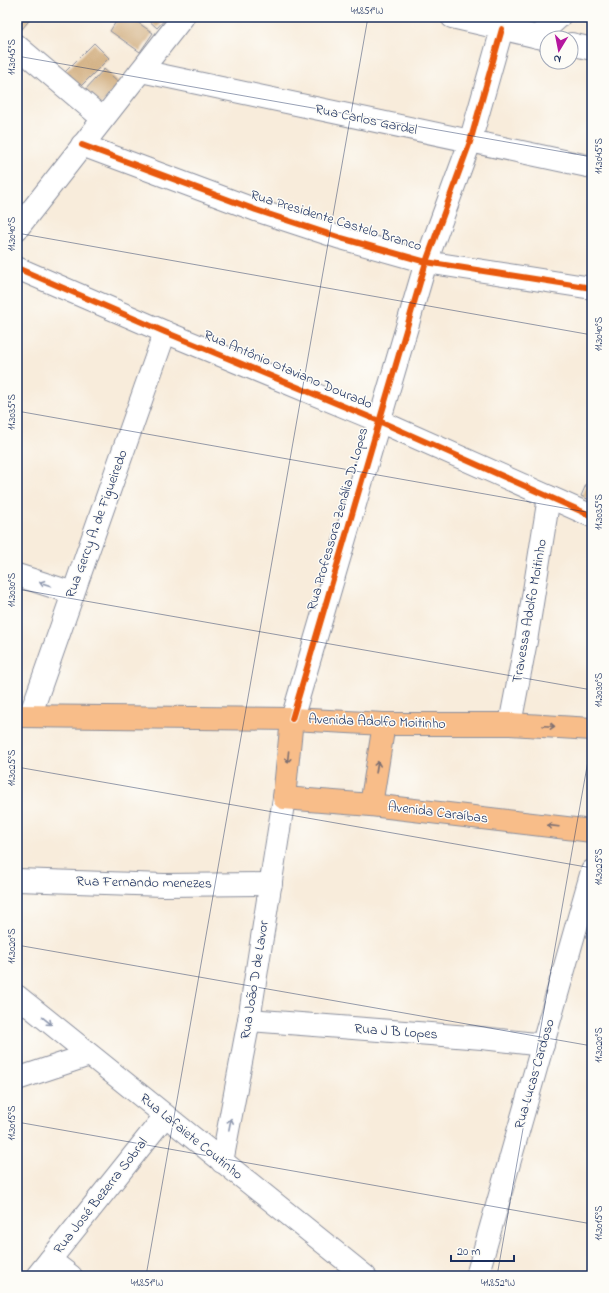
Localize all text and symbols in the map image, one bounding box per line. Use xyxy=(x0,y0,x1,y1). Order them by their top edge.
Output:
text: 41.851°W xyxy=(351,4,383,19)
north arrow xyxy=(539,30,579,70)
text: 11.3045°S xyxy=(5,39,20,75)
text: N xyxy=(552,50,562,67)
street label: Rua Carlos Gardel xyxy=(313,99,419,141)
text: 11.3045°S xyxy=(592,138,607,174)
street label: Rua Presidente Castelo Branco xyxy=(248,185,424,257)
text: 11.3040°S xyxy=(5,216,20,251)
text: 11.3040°S xyxy=(592,316,607,351)
street label: Rua Antônio Otaviano Dourado xyxy=(200,325,376,415)
text: 11.3035°S xyxy=(5,394,20,430)
street label: Rua Professora Zenália D. Lopes xyxy=(302,425,374,613)
street label: Rua Gercy A. de Figueiredo xyxy=(60,447,135,602)
text: 11.3035°S xyxy=(592,494,607,530)
street label: Travessa Adolfo Moitinho xyxy=(507,537,553,685)
text: 11.3030°S xyxy=(5,572,20,607)
one-way arrow xyxy=(39,580,52,587)
text: 11.3030°S xyxy=(592,672,607,707)
street label: Avenida Adolfo Moitinho xyxy=(308,709,446,735)
one-way arrow xyxy=(542,723,555,730)
text: 11.3025°S xyxy=(5,749,20,786)
one-way arrow xyxy=(284,750,292,763)
one-way arrow xyxy=(373,761,381,774)
street label: Avenida Caraíbas xyxy=(387,796,489,830)
one-way arrow xyxy=(547,822,560,830)
text: 11.3025°S xyxy=(592,848,607,885)
street label: Rua Fernando menezes xyxy=(76,871,212,895)
street label: Rua João D de Lavor xyxy=(235,918,275,1041)
text: 11.3020°S xyxy=(5,928,20,964)
one-way arrow xyxy=(42,1016,53,1025)
street label: Rua Lucas Cardoso xyxy=(509,1017,561,1131)
street label: Rua J B Lopes xyxy=(354,1019,438,1045)
text: 11.3020°S xyxy=(592,1027,607,1063)
street label: Rua Lafaiete Coutinho xyxy=(135,1089,247,1185)
text: 11.3015°S xyxy=(5,1105,20,1140)
one-way arrow xyxy=(226,1117,234,1130)
street label: Rua José Bezerra Sobral xyxy=(49,1133,153,1259)
text: 11.3015°S xyxy=(592,1205,607,1240)
scale bar xyxy=(451,1237,514,1263)
text: 20 m xyxy=(457,1243,480,1261)
text: 41.851°W xyxy=(131,1276,163,1291)
text: 41.852°W xyxy=(481,1276,515,1291)

